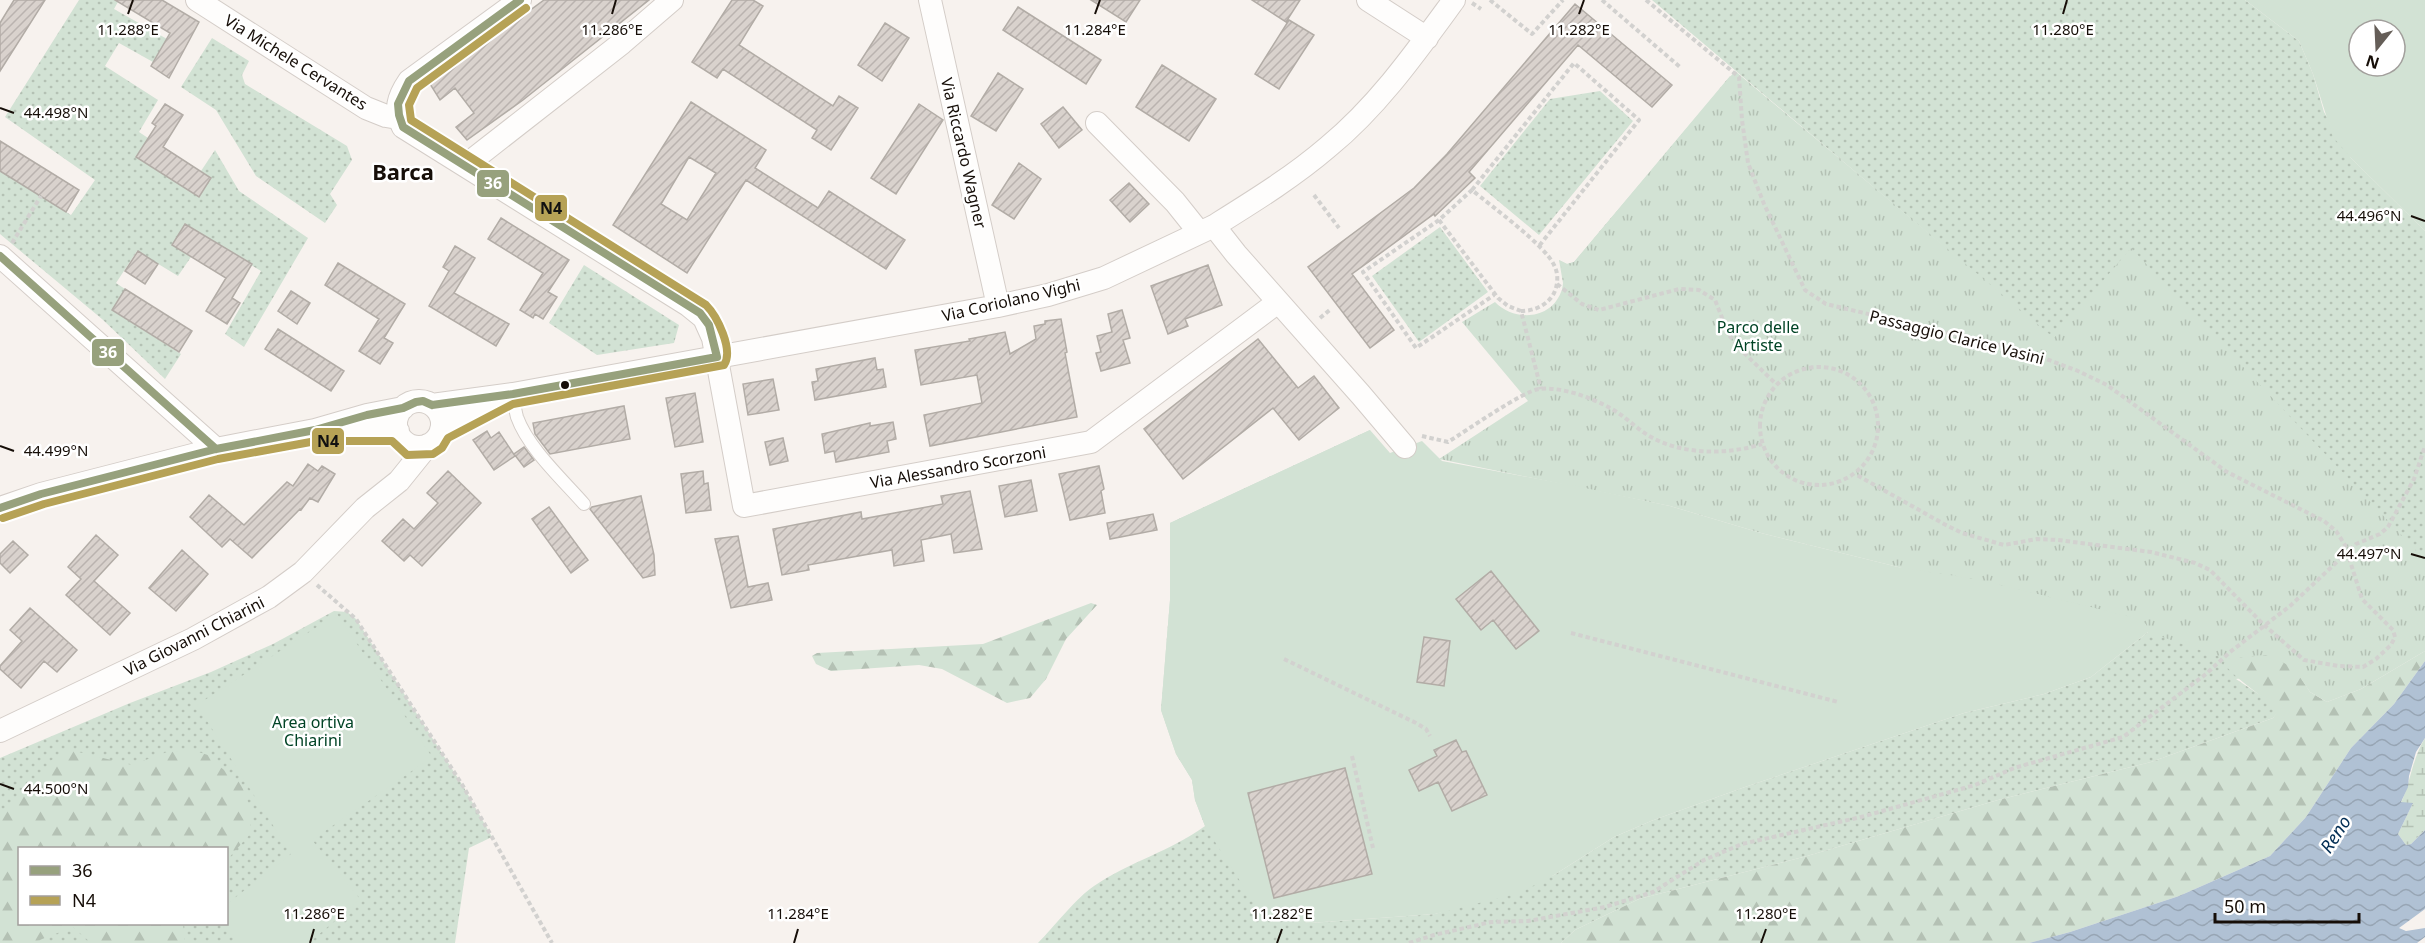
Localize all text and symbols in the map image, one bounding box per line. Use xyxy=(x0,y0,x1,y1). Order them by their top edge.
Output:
street label: Via Michele Cervantes xyxy=(220,9,372,115)
north arrow xyxy=(2347,18,2407,78)
text: 11.288°E xyxy=(97,19,159,39)
text: 11.286°E xyxy=(581,19,643,39)
text: 11.284°E xyxy=(1064,19,1126,39)
text: 11.282°E xyxy=(1548,19,1610,39)
text: 11.280°E xyxy=(2032,19,2094,39)
text: N xyxy=(2363,50,2382,75)
street label: Via Riccardo Wagner xyxy=(936,75,992,231)
text: 44.498°N xyxy=(24,102,88,122)
district label: Barca xyxy=(372,156,434,186)
line badge: 36 xyxy=(476,169,510,198)
text: 36 xyxy=(484,172,502,194)
line badge: N4 xyxy=(534,194,568,222)
text: N4 xyxy=(540,197,562,219)
text: 44.496°N xyxy=(2337,205,2401,225)
street label: Via Coriolano Vighi xyxy=(940,273,1082,327)
street label: Passaggio Clarice Vasini xyxy=(1867,305,2047,369)
park label: Parco delle Artiste xyxy=(1717,316,1799,356)
line badge: 36 xyxy=(91,338,125,367)
text: 36 xyxy=(99,341,117,363)
unlabelled marker xyxy=(559,379,571,391)
line badge: N4 xyxy=(311,427,345,455)
text: N4 xyxy=(317,430,339,452)
text: 44.499°N xyxy=(24,440,88,460)
street label: Via Alessandro Scorzoni xyxy=(868,441,1048,493)
text: 44.497°N xyxy=(2337,543,2401,563)
street label: Via Giovanni Chiarini xyxy=(120,591,268,681)
park label: Area ortiva Chiarini xyxy=(272,711,354,751)
text: 44.500°N xyxy=(24,778,88,798)
water label: Reno xyxy=(2314,811,2356,857)
legend xyxy=(18,847,228,925)
text: 36 xyxy=(72,858,93,882)
scale bar xyxy=(2215,886,2359,924)
text: N4 xyxy=(72,888,96,912)
text: 50 m xyxy=(2224,894,2266,918)
text: 11.286°E xyxy=(283,903,345,923)
text: 11.284°E xyxy=(767,903,829,923)
text: 11.282°E xyxy=(1251,903,1313,923)
text: 11.280°E xyxy=(1735,903,1797,923)

